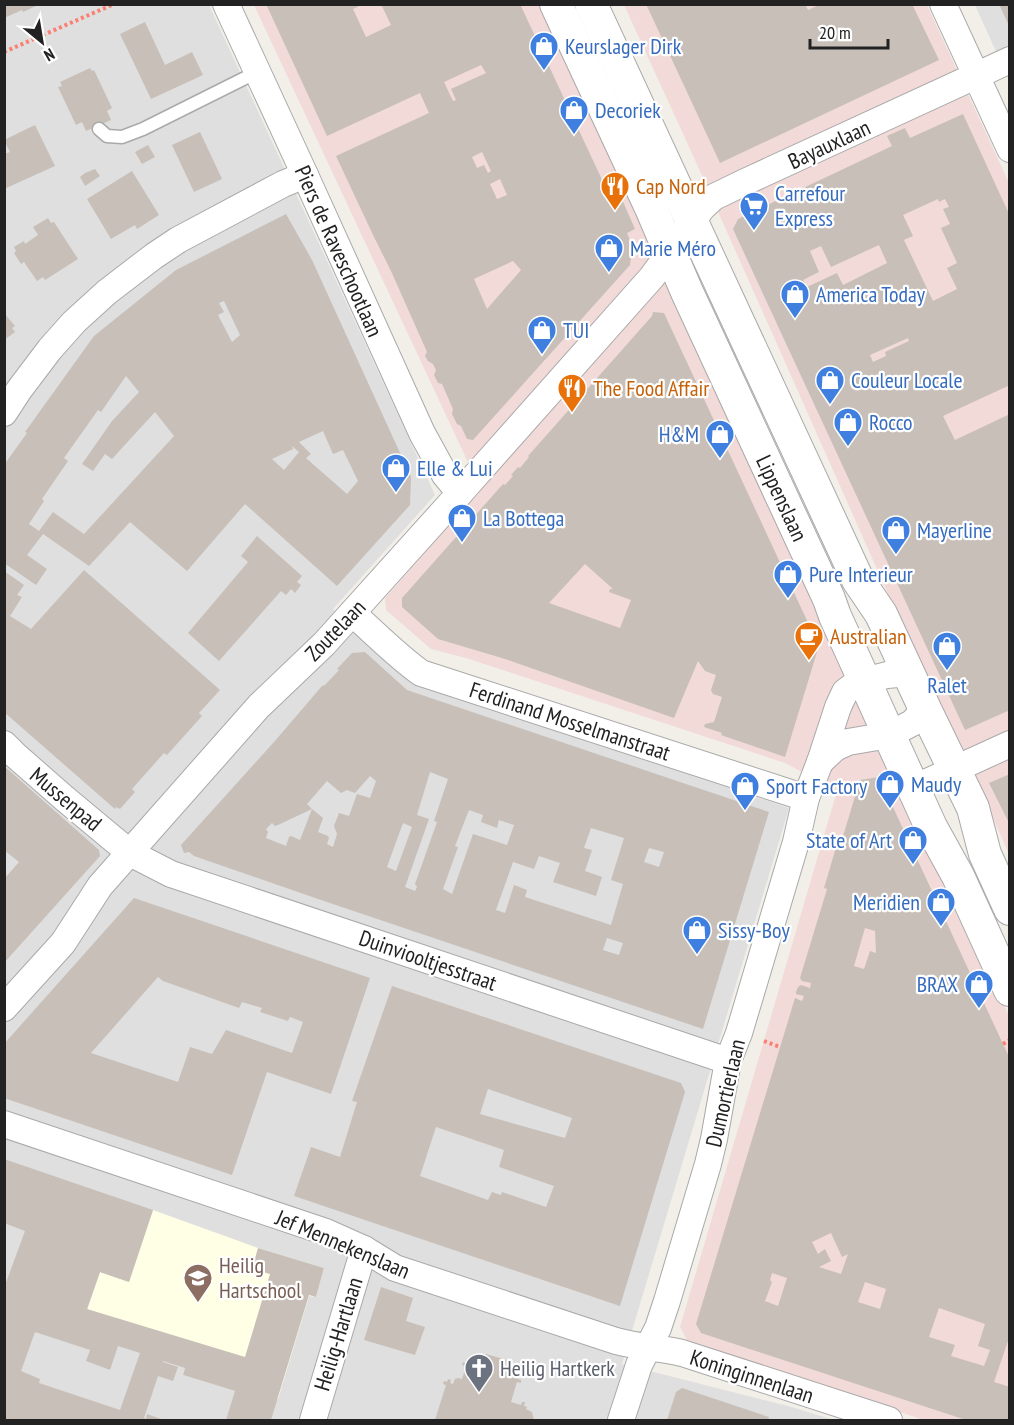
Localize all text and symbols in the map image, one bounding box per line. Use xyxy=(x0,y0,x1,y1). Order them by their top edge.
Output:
north arrow xyxy=(12,12,72,72)
scale bar xyxy=(810,12,888,50)
text: 20 m xyxy=(819,21,851,44)
shop icon: Keurslager Dirk xyxy=(528,30,560,72)
place label: Keurslager Dirk xyxy=(565,32,682,60)
text: N xyxy=(41,44,58,66)
shop icon: Decoriek xyxy=(558,94,590,136)
place label: Decoriek xyxy=(595,96,661,124)
street label: Bayauxlaan xyxy=(784,113,874,175)
street label: Piers de Raveschootlaan xyxy=(289,161,389,341)
restaurant icon: Cap Nord xyxy=(599,170,631,212)
place label: Cap Nord xyxy=(636,172,706,200)
place label: Carrefour Express xyxy=(775,179,845,232)
supermarket icon: Carrefour Express xyxy=(738,190,770,232)
shop icon: Marie Méro xyxy=(593,232,625,274)
place label: Marie Méro xyxy=(630,234,716,262)
shop icon: America Today xyxy=(779,278,811,320)
place label: America Today xyxy=(816,280,926,308)
shop icon: TUI xyxy=(526,314,558,356)
place label: TUI xyxy=(563,316,589,344)
shop icon: Couleur Locale xyxy=(814,364,846,406)
place label: Couleur Locale xyxy=(851,366,962,394)
restaurant icon: The Food Affair xyxy=(556,372,588,414)
place label: The Food Affair xyxy=(593,374,709,402)
shop icon: Rocco xyxy=(832,406,864,448)
place label: Rocco xyxy=(869,408,913,436)
shop icon: H&M xyxy=(704,418,736,460)
place label: H&M xyxy=(659,420,699,448)
street label: Lippenslaan xyxy=(750,451,814,545)
shop icon: Elle & Lui xyxy=(380,452,412,494)
place label: Elle & Lui xyxy=(417,454,493,482)
shop icon: La Bottega xyxy=(446,502,478,544)
place label: La Bottega xyxy=(483,504,564,532)
shop icon: Mayerline xyxy=(880,514,912,556)
place label: Mayerline xyxy=(917,516,992,544)
shop icon: Pure Interieur xyxy=(772,558,804,600)
place label: Pure Interieur xyxy=(809,560,913,588)
street label: Zoutelaan xyxy=(299,593,371,667)
cafe icon: Australian xyxy=(793,620,825,662)
place label: Australian xyxy=(830,622,907,650)
shop icon: Ralet xyxy=(931,630,963,672)
place label: Ralet xyxy=(927,671,967,699)
street label: Ferdinand Mosselmanstraat xyxy=(466,675,674,767)
street label: Mussenpad xyxy=(24,761,108,837)
shop icon: Maudy xyxy=(874,768,906,810)
shop icon: Sport Factory xyxy=(729,770,761,812)
place label: Maudy xyxy=(911,770,962,798)
place label: Sport Factory xyxy=(766,772,868,800)
shop icon: State of Art xyxy=(897,824,929,866)
place label: State of Art xyxy=(806,826,892,854)
shop icon: Meridien xyxy=(925,886,957,928)
place label: Meridien xyxy=(853,888,920,916)
shop icon: Sissy-Boy xyxy=(681,914,713,956)
place label: Sissy-Boy xyxy=(718,916,790,944)
street label: Duinviooltjesstraat xyxy=(356,923,500,997)
shop icon: BRAX xyxy=(963,968,995,1010)
place label: BRAX xyxy=(917,970,958,998)
street label: Dumortierlaan xyxy=(699,1036,751,1150)
street label: Jef Mennekenslaan xyxy=(271,1203,414,1285)
place label: Heilig Hartschool xyxy=(219,1251,302,1304)
school or university icon: Heilig Hartschool xyxy=(182,1262,214,1304)
street label: Heilig-Hartlaan xyxy=(308,1274,368,1394)
street label: Koninginnenlaan xyxy=(687,1343,817,1409)
church icon: Heilig Hartkerk xyxy=(463,1352,495,1394)
place label: Heilig Hartkerk xyxy=(500,1354,615,1382)

